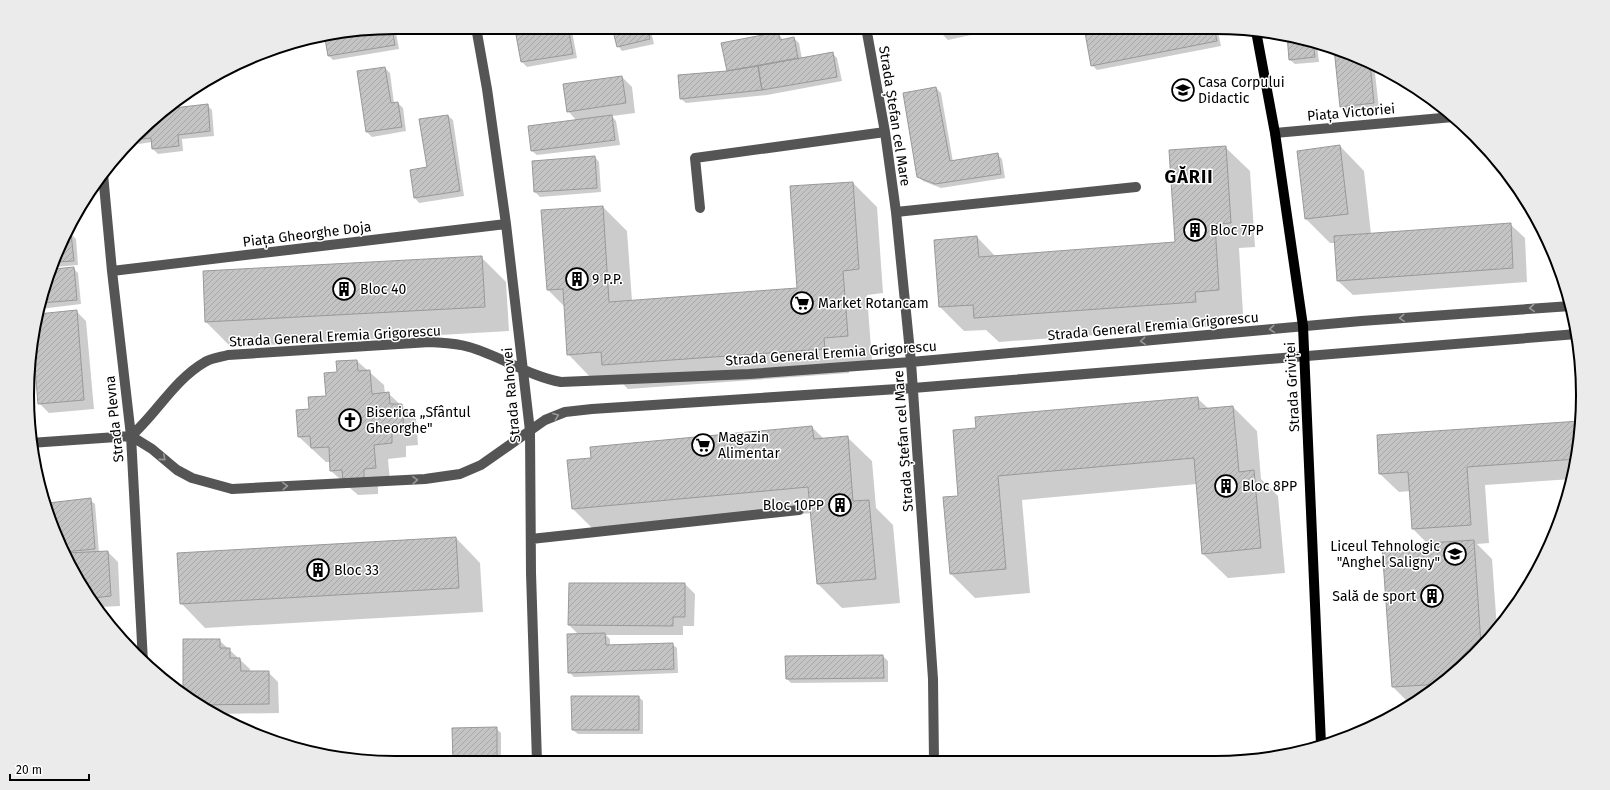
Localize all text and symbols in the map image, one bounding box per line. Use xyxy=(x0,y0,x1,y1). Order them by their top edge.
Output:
street label: Strada Ștefan cel Mare xyxy=(874,45,914,188)
place label: Casa Corpului Didactic xyxy=(1198,74,1285,107)
school or university icon: Casa Corpului Didactic xyxy=(1170,77,1196,103)
street label: Piața Victoriei xyxy=(1306,100,1396,126)
district label: GĂRII xyxy=(1165,165,1213,188)
building icon: Bloc 7PP xyxy=(1182,217,1208,243)
street label: Piața Gheorghe Doja xyxy=(242,218,373,252)
place label: Bloc 7PP xyxy=(1210,222,1264,239)
building icon: 9 P.P. xyxy=(564,266,590,292)
place label: 9 P.P. xyxy=(592,271,623,288)
building icon: Bloc 40 xyxy=(331,276,357,302)
place label: Bloc 40 xyxy=(360,281,407,298)
supermarket icon: Market Rotancam xyxy=(789,290,815,316)
place label: Market Rotancam xyxy=(818,295,929,312)
one-way arrow xyxy=(1529,304,1535,313)
street label: Strada General Eremia Grigorescu xyxy=(1047,309,1259,344)
one-way arrow xyxy=(1399,313,1405,322)
street label: Strada General Eremia Grigorescu xyxy=(229,322,441,351)
one-way arrow xyxy=(1269,324,1276,333)
one-way arrow xyxy=(1140,336,1146,345)
street label: Strada General Eremia Grigorescu xyxy=(725,338,937,369)
street label: Strada Griviței xyxy=(1282,341,1304,433)
street label: Strada Rahovei xyxy=(499,347,524,443)
street label: Strada Ștefan cel Mare xyxy=(890,370,918,512)
street label: Strada Plevna xyxy=(101,375,128,463)
place label: Biserica „Sfântul Gheorghe" xyxy=(366,404,471,437)
church icon: Biserica „Sfântul Gheorghe" xyxy=(337,407,363,433)
one-way arrow xyxy=(552,413,559,421)
place label: Magazin Alimentar xyxy=(718,429,780,462)
supermarket icon: Magazin Alimentar xyxy=(690,432,716,458)
one-way arrow xyxy=(158,453,166,460)
building icon: Bloc 8PP xyxy=(1213,473,1239,499)
one-way arrow xyxy=(412,475,418,484)
place label: Bloc 8PP xyxy=(1242,478,1297,495)
one-way arrow xyxy=(282,482,288,491)
building icon: Bloc 10PP xyxy=(827,492,853,518)
place label: Bloc 10PP xyxy=(763,497,824,514)
place label: Liceul Tehnologic "Anghel Saligny" xyxy=(1330,538,1440,571)
school or university icon: Liceul Tehnologic "Anghel Saligny" xyxy=(1442,541,1468,567)
building icon: Bloc 33 xyxy=(305,557,331,583)
place label: Bloc 33 xyxy=(334,562,379,579)
building icon: Sală de sport xyxy=(1419,583,1445,609)
place label: Sală de sport xyxy=(1332,588,1417,605)
scale bar xyxy=(10,756,89,782)
text: 20 m xyxy=(16,763,42,777)

